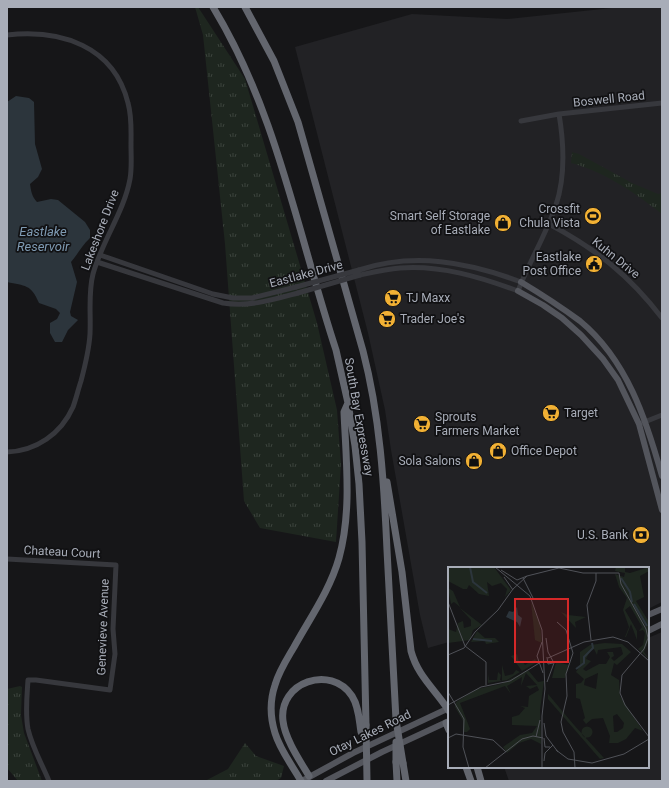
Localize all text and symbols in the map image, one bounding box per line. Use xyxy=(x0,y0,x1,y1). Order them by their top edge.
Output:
street label: Boswell Road xyxy=(572,88,646,110)
street label: Lakeshore Drive xyxy=(78,188,122,272)
place label: Crossfit Chula Vista xyxy=(519,202,580,230)
sports icon: Crossfit Chula Vista xyxy=(583,206,603,226)
place label: Smart Self Storage of Eastlake xyxy=(390,209,490,237)
shop icon: Smart Self Storage of Eastlake xyxy=(493,213,513,233)
water label: Eastlake Reservoir xyxy=(17,224,70,254)
street label: Kuhn Drive xyxy=(589,235,643,281)
place label: Eastlake Post Office xyxy=(522,250,581,278)
public building icon: Eastlake Post Office xyxy=(584,254,604,274)
street label: Eastlake Drive xyxy=(268,258,344,290)
supermarket icon: TJ Maxx xyxy=(383,288,403,308)
place label: TJ Maxx xyxy=(406,291,450,305)
supermarket icon: Trader Joe's xyxy=(377,309,397,329)
place label: Trader Joe's xyxy=(400,312,465,326)
street label: South Bay Expressway xyxy=(342,357,376,478)
supermarket icon: Target xyxy=(541,403,561,423)
place label: Target xyxy=(564,406,598,420)
place label: Sprouts Farmers Market xyxy=(435,410,520,438)
supermarket icon: Sprouts Farmers Market xyxy=(412,414,432,434)
shop icon: Office Depot xyxy=(488,441,508,461)
place label: Office Depot xyxy=(511,444,577,458)
shop icon: Sola Salons xyxy=(464,451,484,471)
place label: Sola Salons xyxy=(398,454,461,468)
bank icon: U.S. Bank xyxy=(631,525,651,545)
place label: U.S. Bank xyxy=(577,528,629,542)
street label: Chateau Court xyxy=(23,543,101,561)
inset map xyxy=(448,567,649,768)
street label: Genevieve Avenue xyxy=(94,578,112,676)
street label: Otay Lakes Road xyxy=(327,707,413,759)

